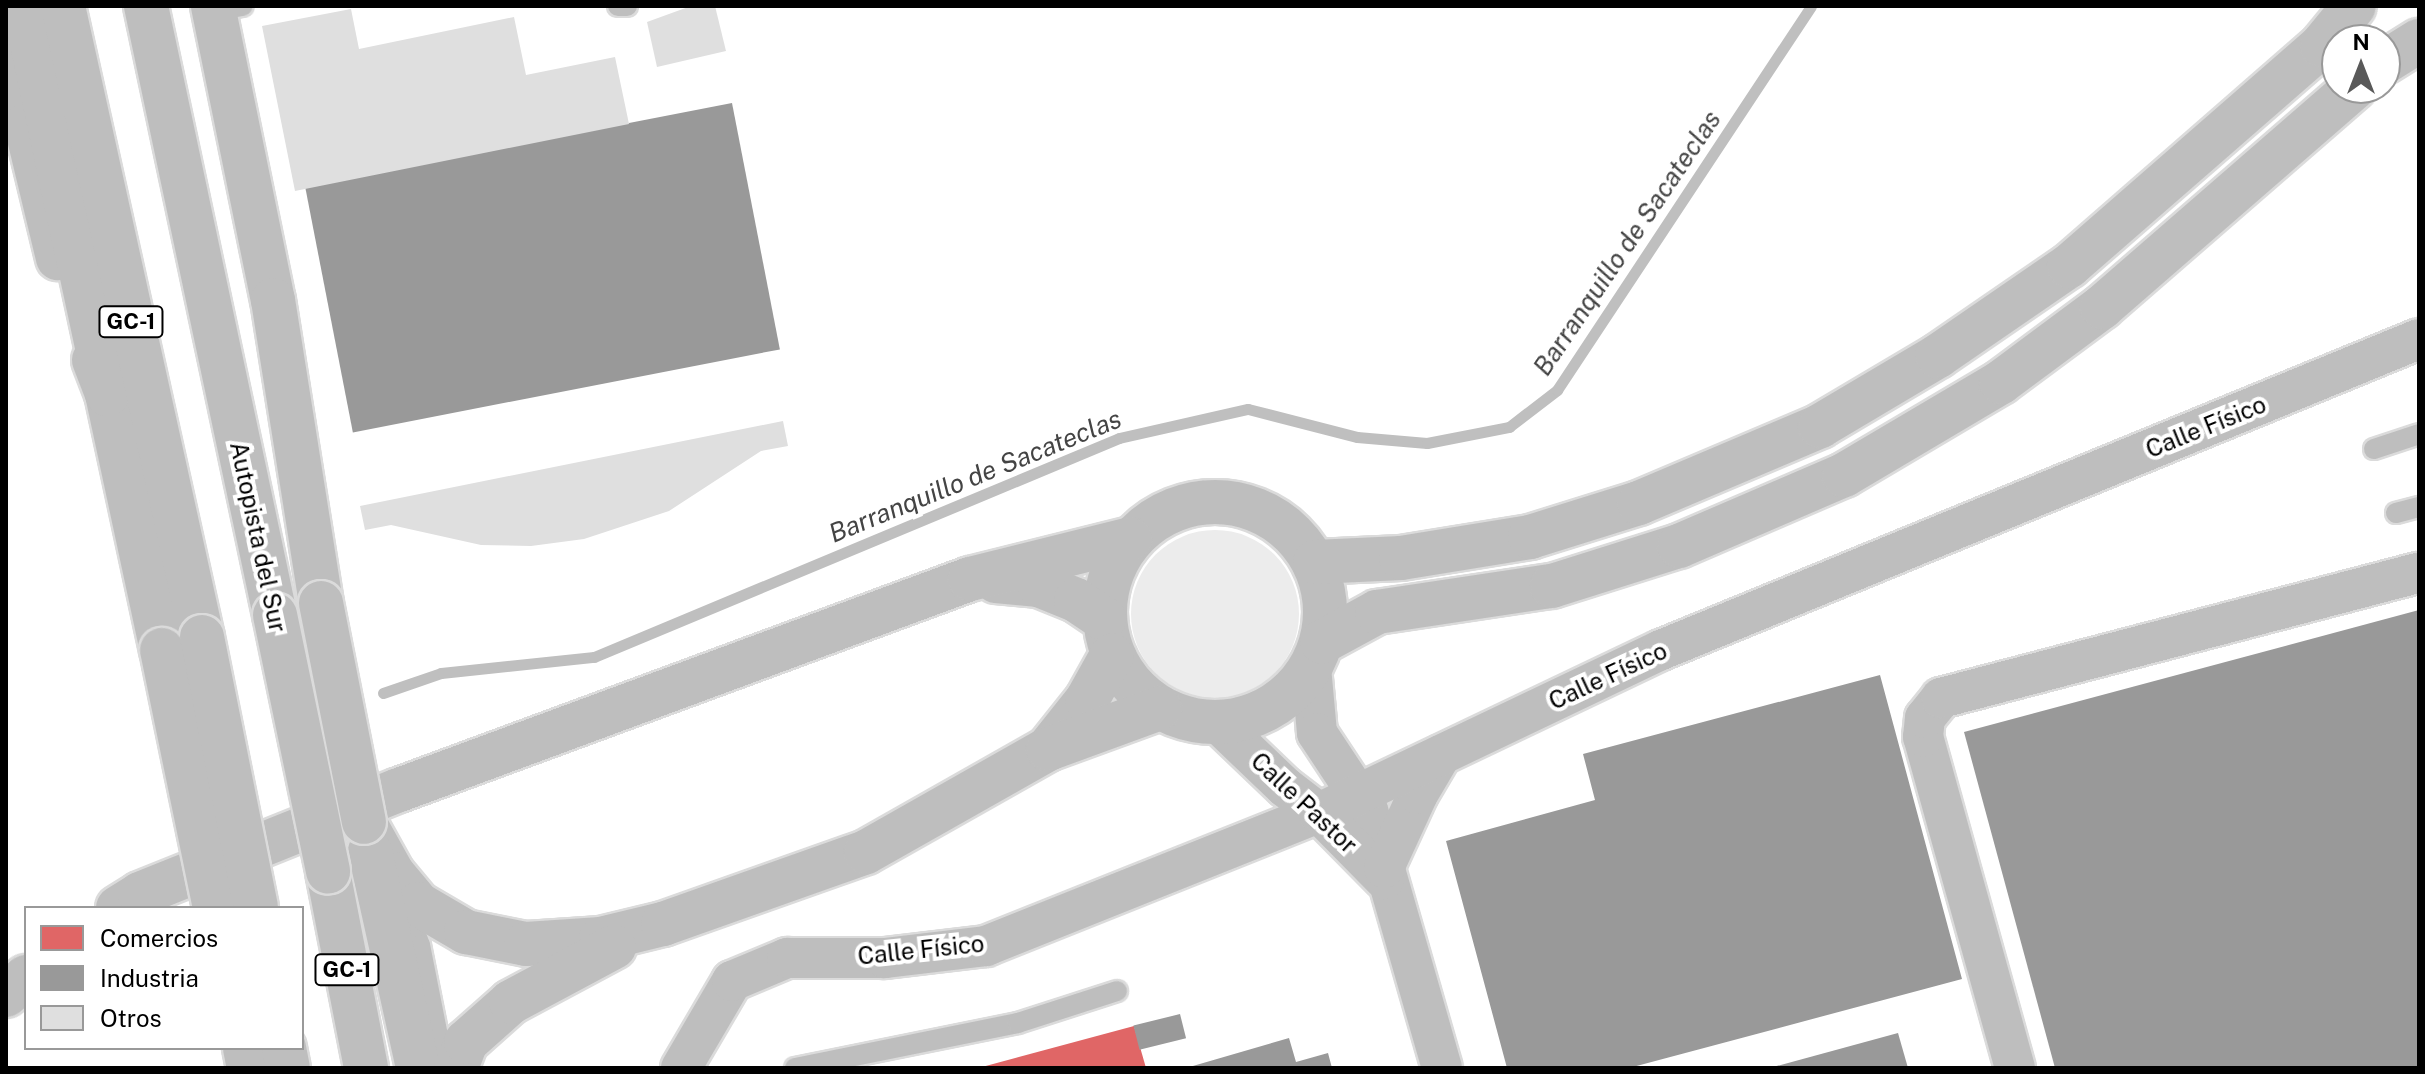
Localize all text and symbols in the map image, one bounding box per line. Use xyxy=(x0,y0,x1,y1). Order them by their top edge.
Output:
north arrow xyxy=(2321,24,2401,104)
text: N xyxy=(2352,29,2370,55)
water label: Barranquillo de Sacateclas xyxy=(1526,104,1728,382)
road number: GC-1 xyxy=(97,304,165,340)
street label: Calle Físico xyxy=(2142,390,2270,464)
water label: Barranquillo de Sacateclas xyxy=(824,403,1126,549)
street label: Autopista del Sur xyxy=(224,439,292,635)
street label: Calle Físico xyxy=(1544,636,1672,716)
street label: Calle Pastor xyxy=(1245,747,1363,859)
legend xyxy=(24,906,304,1050)
text: Comercios xyxy=(100,924,218,952)
street label: Calle Físico xyxy=(856,929,986,971)
road number: GC-1 xyxy=(313,952,381,988)
text: Industria xyxy=(100,964,199,992)
text: Otros xyxy=(100,1004,162,1032)

